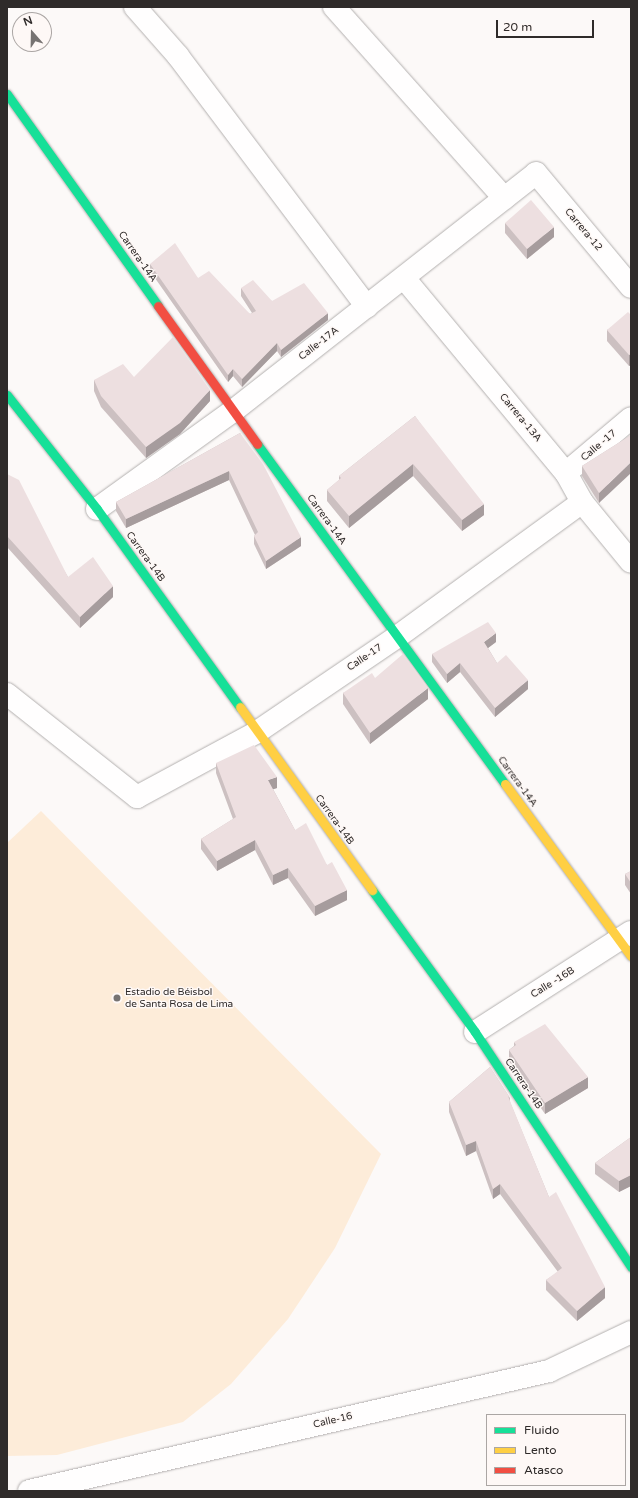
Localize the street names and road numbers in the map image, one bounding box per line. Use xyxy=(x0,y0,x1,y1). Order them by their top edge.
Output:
street label: Carrera-12 xyxy=(562,206,604,254)
street label: Carrera-14A xyxy=(115,229,159,285)
street label: Calle-17A xyxy=(297,325,341,363)
street label: Carrera-13A xyxy=(496,391,544,445)
street label: Calle -17 xyxy=(579,428,619,464)
street label: Carrera-14A xyxy=(304,492,348,548)
street label: Carrera-14B xyxy=(123,530,167,584)
street label: Calle-17 xyxy=(345,642,385,674)
street label: Carrera-14A xyxy=(495,754,539,810)
street label: Carrera-14B xyxy=(312,793,356,847)
street label: Calle -16B xyxy=(529,965,577,1001)
street label: Carrera-14B xyxy=(502,1056,544,1112)
street label: Calle-16 xyxy=(312,1411,354,1431)

